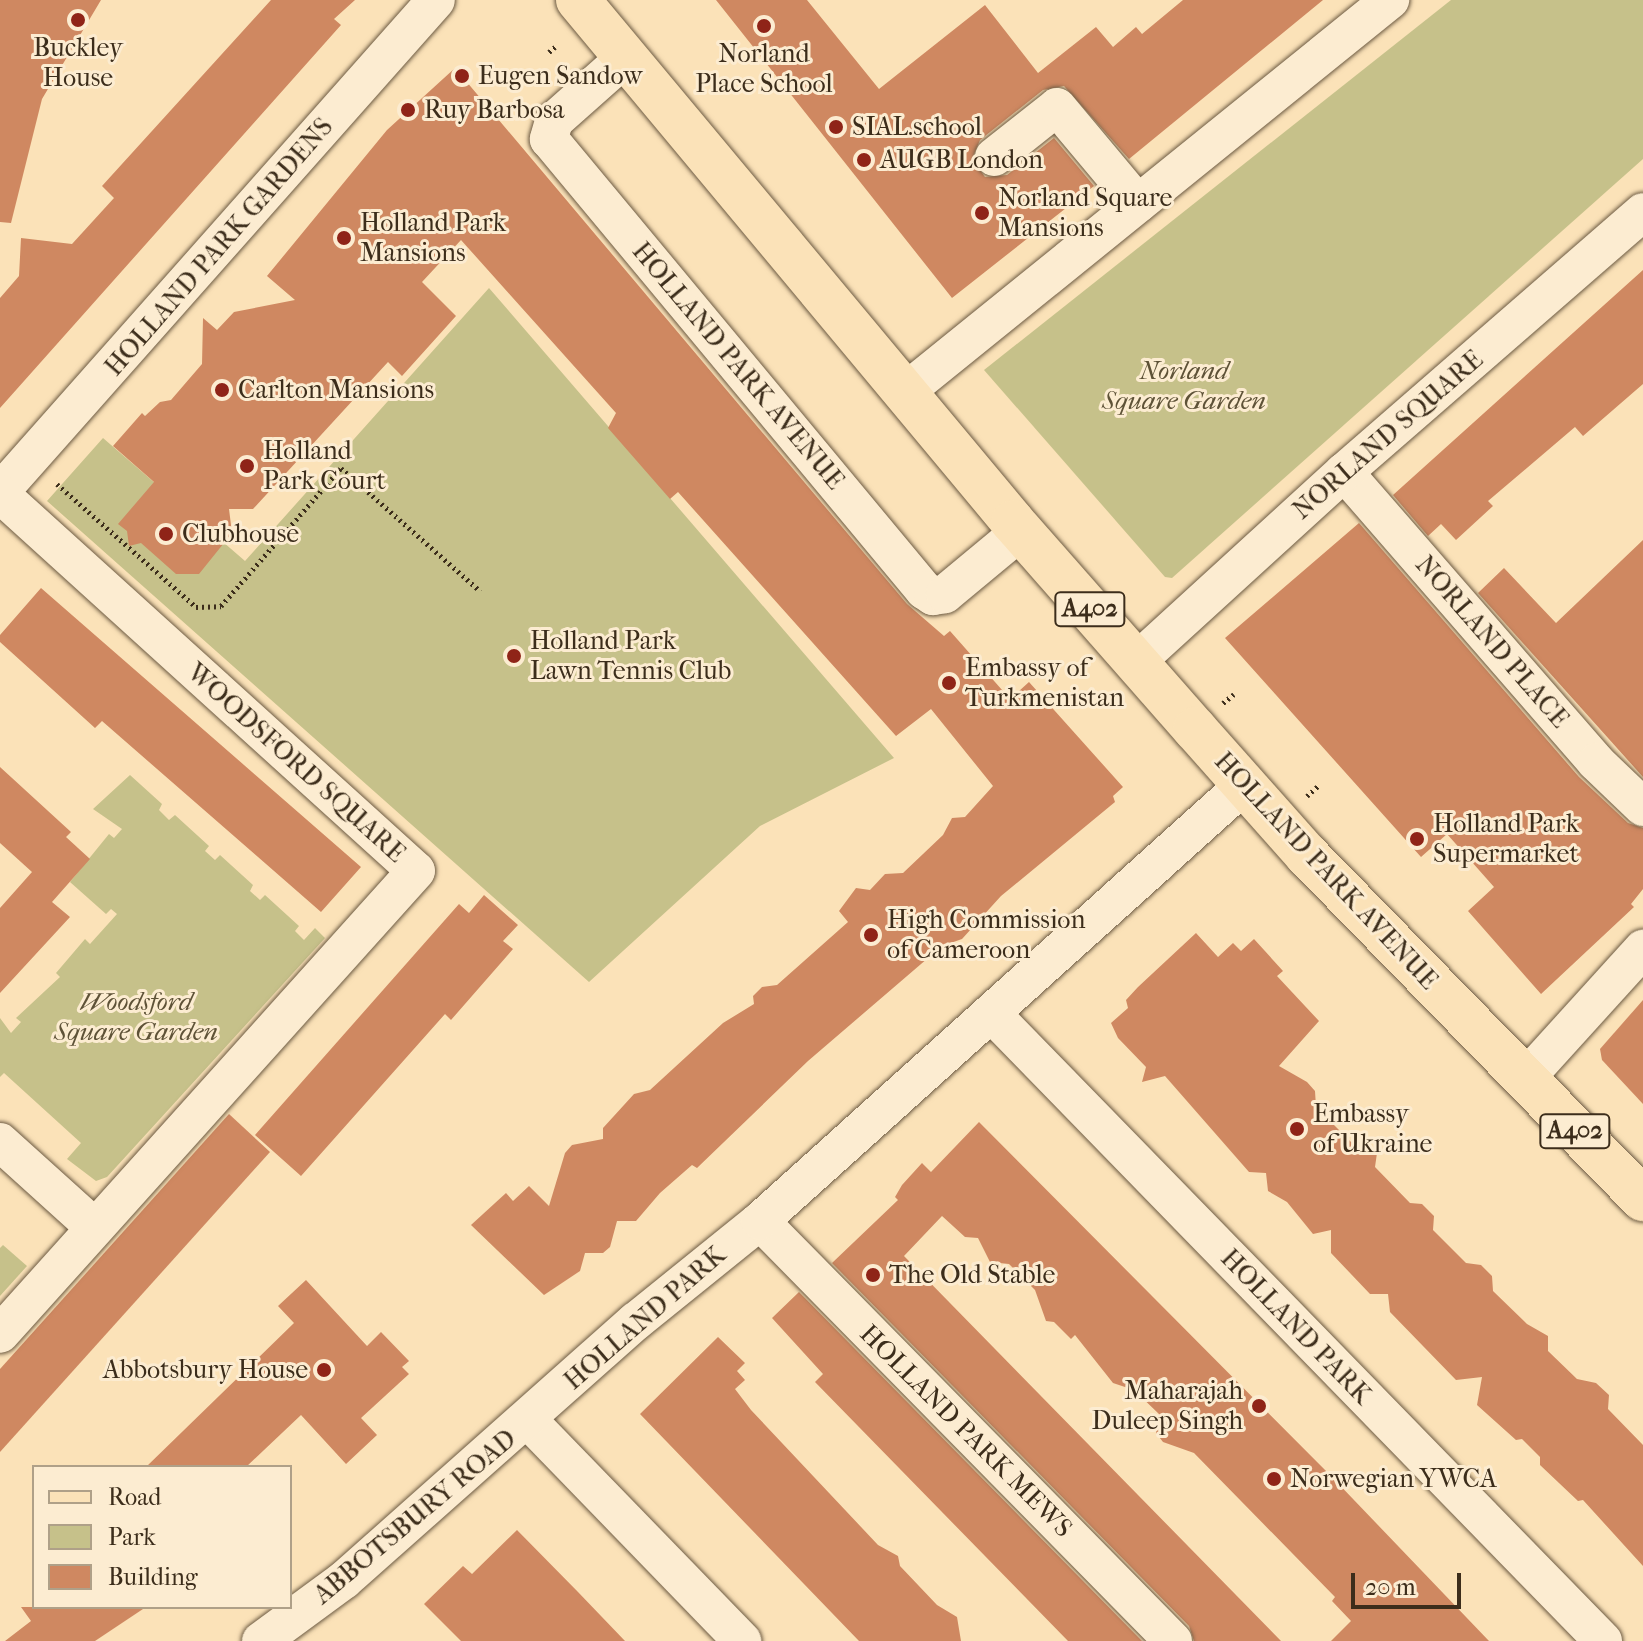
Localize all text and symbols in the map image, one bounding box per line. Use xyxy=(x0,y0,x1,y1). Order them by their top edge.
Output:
marker: Buckley House xyxy=(69,11,87,29)
marker: Norland Place School xyxy=(755,17,773,35)
place label: Buckley House xyxy=(33,32,123,94)
place label: Norland Place School xyxy=(695,38,833,100)
place label: Eugen Sandow xyxy=(478,60,643,92)
marker: Eugen Sandow xyxy=(453,67,471,85)
place label: Ruy Barbosa xyxy=(424,94,565,126)
marker: Ruy Barbosa xyxy=(399,101,417,119)
place label: SIAL.school xyxy=(852,111,982,143)
street label: HOLLAND PARK GARDENS xyxy=(98,112,340,382)
marker: SIAL.school xyxy=(827,118,845,136)
place label: AUGB London xyxy=(880,144,1043,176)
marker: AUGB London xyxy=(855,151,873,169)
place label: Norland Square Mansions xyxy=(998,182,1172,244)
marker: Norland Square Mansions xyxy=(973,204,991,222)
place label: Holland Park Mansions xyxy=(360,207,506,268)
marker: Holland Park Mansions xyxy=(335,229,353,247)
street label: HOLLAND PARK AVENUE xyxy=(625,236,851,496)
street label: NORLAND SQUARE xyxy=(1287,344,1489,526)
park label: Norland Square Garden xyxy=(1102,355,1266,416)
place label: Carlton Mansions xyxy=(238,374,434,406)
marker: Carlton Mansions xyxy=(213,381,231,399)
place label: Holland Park Court xyxy=(263,435,386,496)
marker: Holland Park Court xyxy=(238,457,256,475)
place label: Clubhouse xyxy=(182,518,299,550)
marker: Clubhouse xyxy=(157,525,175,543)
street label: NORLAND PLACE xyxy=(1409,550,1575,734)
road number: A402 xyxy=(1054,589,1126,629)
place label: Holland Park Lawn Tennis Club xyxy=(530,625,731,686)
marker: Holland Park Lawn Tennis Club xyxy=(505,647,523,665)
place label: Embassy of Turkmenistan xyxy=(965,652,1124,714)
street label: WOODSFORD SQUARE xyxy=(181,657,411,869)
marker: Embassy of Turkmenistan xyxy=(940,674,958,692)
street label: HOLLAND PARK AVENUE xyxy=(1208,746,1444,996)
place label: Holland Park Supermarket xyxy=(1433,808,1579,870)
marker: Holland Park Supermarket xyxy=(1408,830,1426,848)
place label: High Commission of Cameroon xyxy=(887,904,1085,966)
marker: High Commission of Cameroon xyxy=(862,926,880,944)
park label: Woodsford Square Garden xyxy=(54,986,218,1048)
place label: Embassy of Ukraine xyxy=(1313,1098,1432,1160)
road number: A402 xyxy=(1539,1111,1611,1151)
marker: Embassy of Ukraine xyxy=(1288,1120,1306,1138)
street label: HOLLAND PARK xyxy=(558,1239,732,1397)
street label: HOLLAND PARK xyxy=(1214,1243,1378,1411)
place label: The Old Stable xyxy=(889,1259,1055,1291)
marker: The Old Stable xyxy=(864,1266,882,1284)
street label: HOLLAND PARK MEWS xyxy=(853,1318,1079,1544)
place label: Abbotsbury House xyxy=(103,1354,308,1386)
marker: Abbotsbury House xyxy=(315,1361,333,1379)
place label: Maharajah Duleep Singh xyxy=(1091,1375,1243,1436)
marker: Maharajah Duleep Singh xyxy=(1250,1397,1268,1415)
street label: ABBOTSBURY ROAD xyxy=(307,1423,523,1611)
place label: Norwegian YWCA xyxy=(1290,1463,1497,1495)
legend xyxy=(32,1465,292,1609)
marker: Norwegian YWCA xyxy=(1265,1470,1283,1488)
text: Road xyxy=(108,1483,161,1511)
text: Park xyxy=(108,1523,156,1551)
scale bar xyxy=(1355,1557,1465,1607)
text: Building xyxy=(108,1563,198,1591)
text: 20 m xyxy=(1365,1573,1416,1601)

